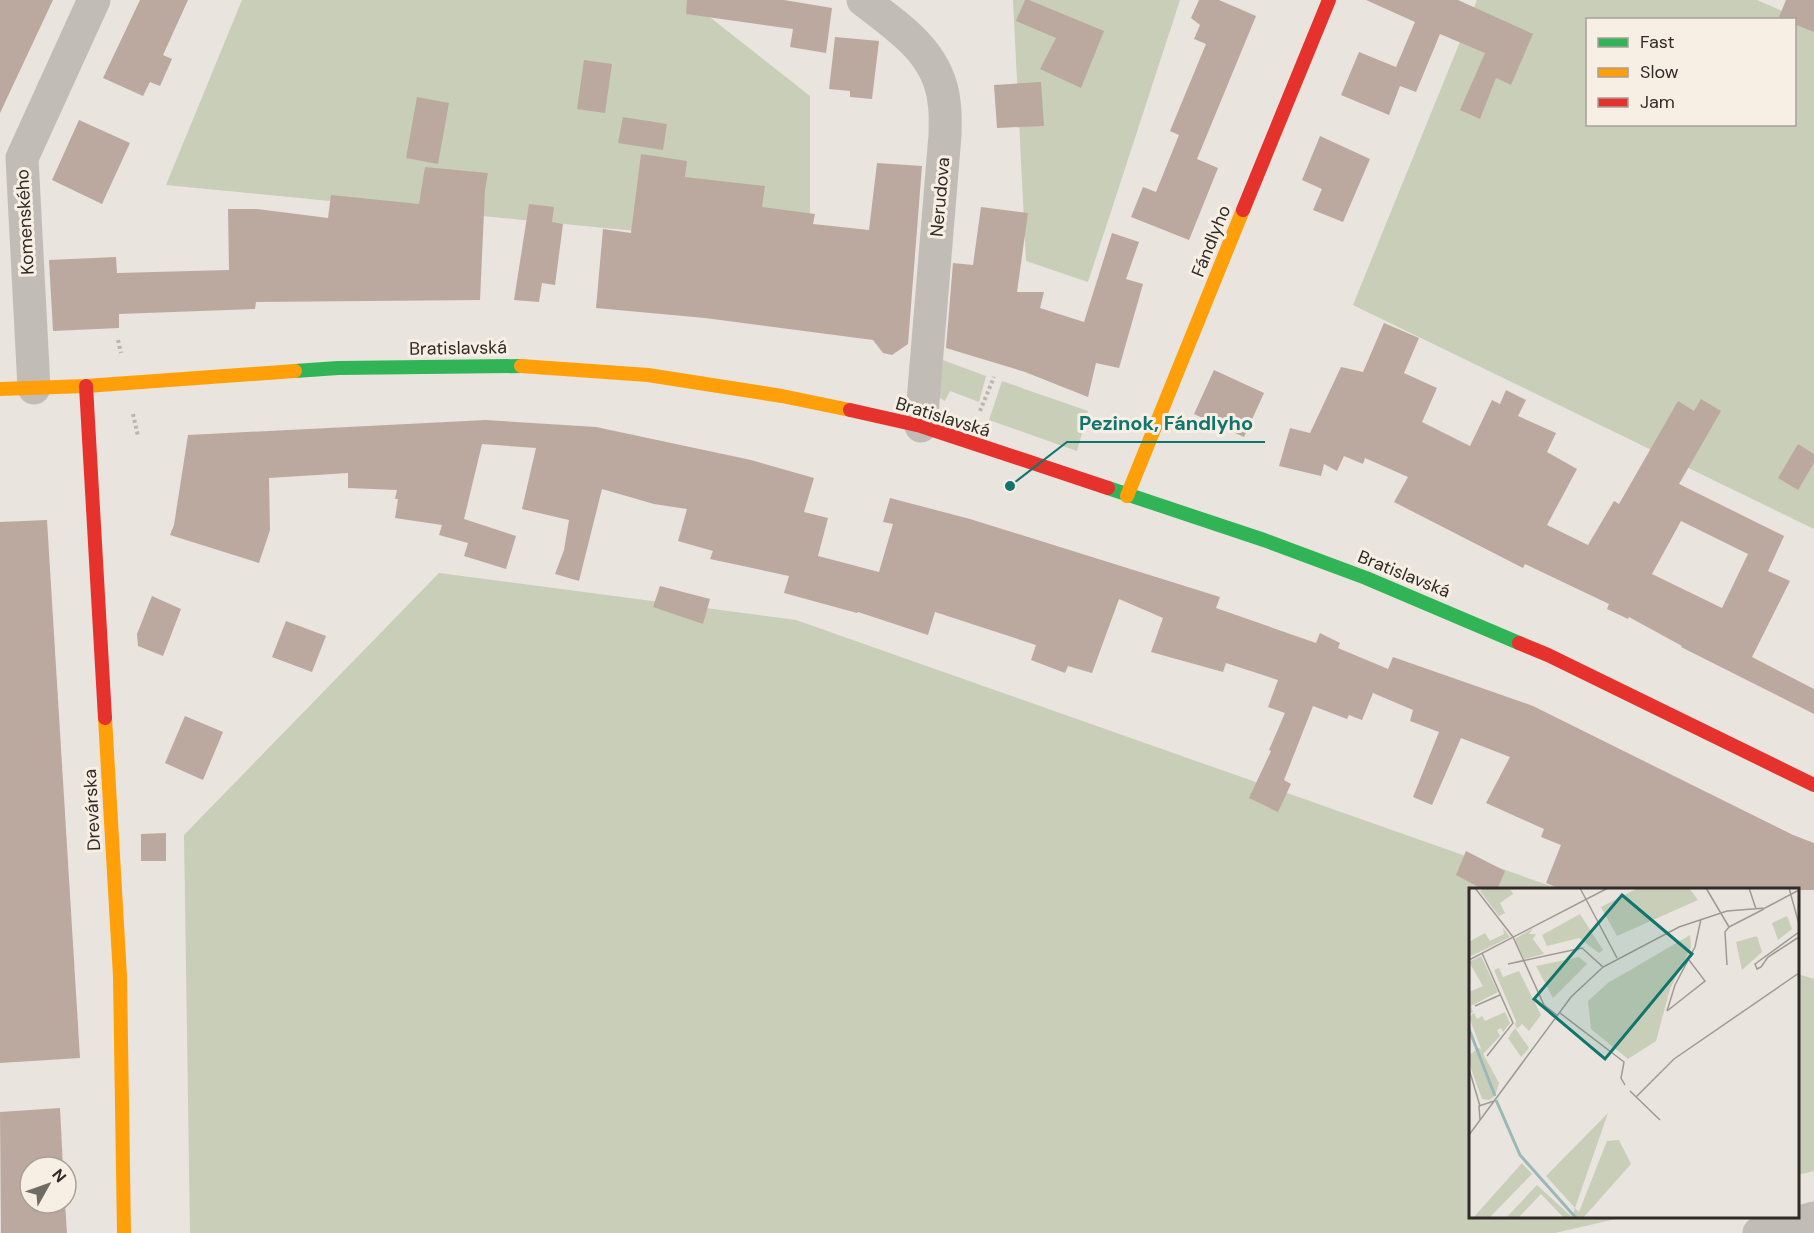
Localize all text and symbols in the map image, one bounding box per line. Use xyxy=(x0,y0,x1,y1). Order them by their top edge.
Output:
legend xyxy=(1586,18,1796,126)
text: Fast xyxy=(1640,30,1675,54)
text: Slow xyxy=(1640,60,1679,84)
text: Jam xyxy=(1640,90,1675,114)
street label: Nerudova xyxy=(925,156,955,238)
street label: Komenského xyxy=(10,168,40,276)
street label: Fándlyho xyxy=(1186,202,1236,280)
street label: Bratislavská xyxy=(409,335,507,361)
street label: Bratislavská xyxy=(893,391,993,443)
callout: Pezinok, Fándlyho xyxy=(1067,404,1265,442)
text: Pezinok, Fándlyho xyxy=(1079,410,1253,436)
street label: Bratislavská xyxy=(1354,545,1454,603)
street label: Drevárska xyxy=(78,768,106,852)
inset map xyxy=(1469,888,1799,1218)
north arrow xyxy=(18,1155,78,1215)
text: N xyxy=(47,1164,71,1187)

